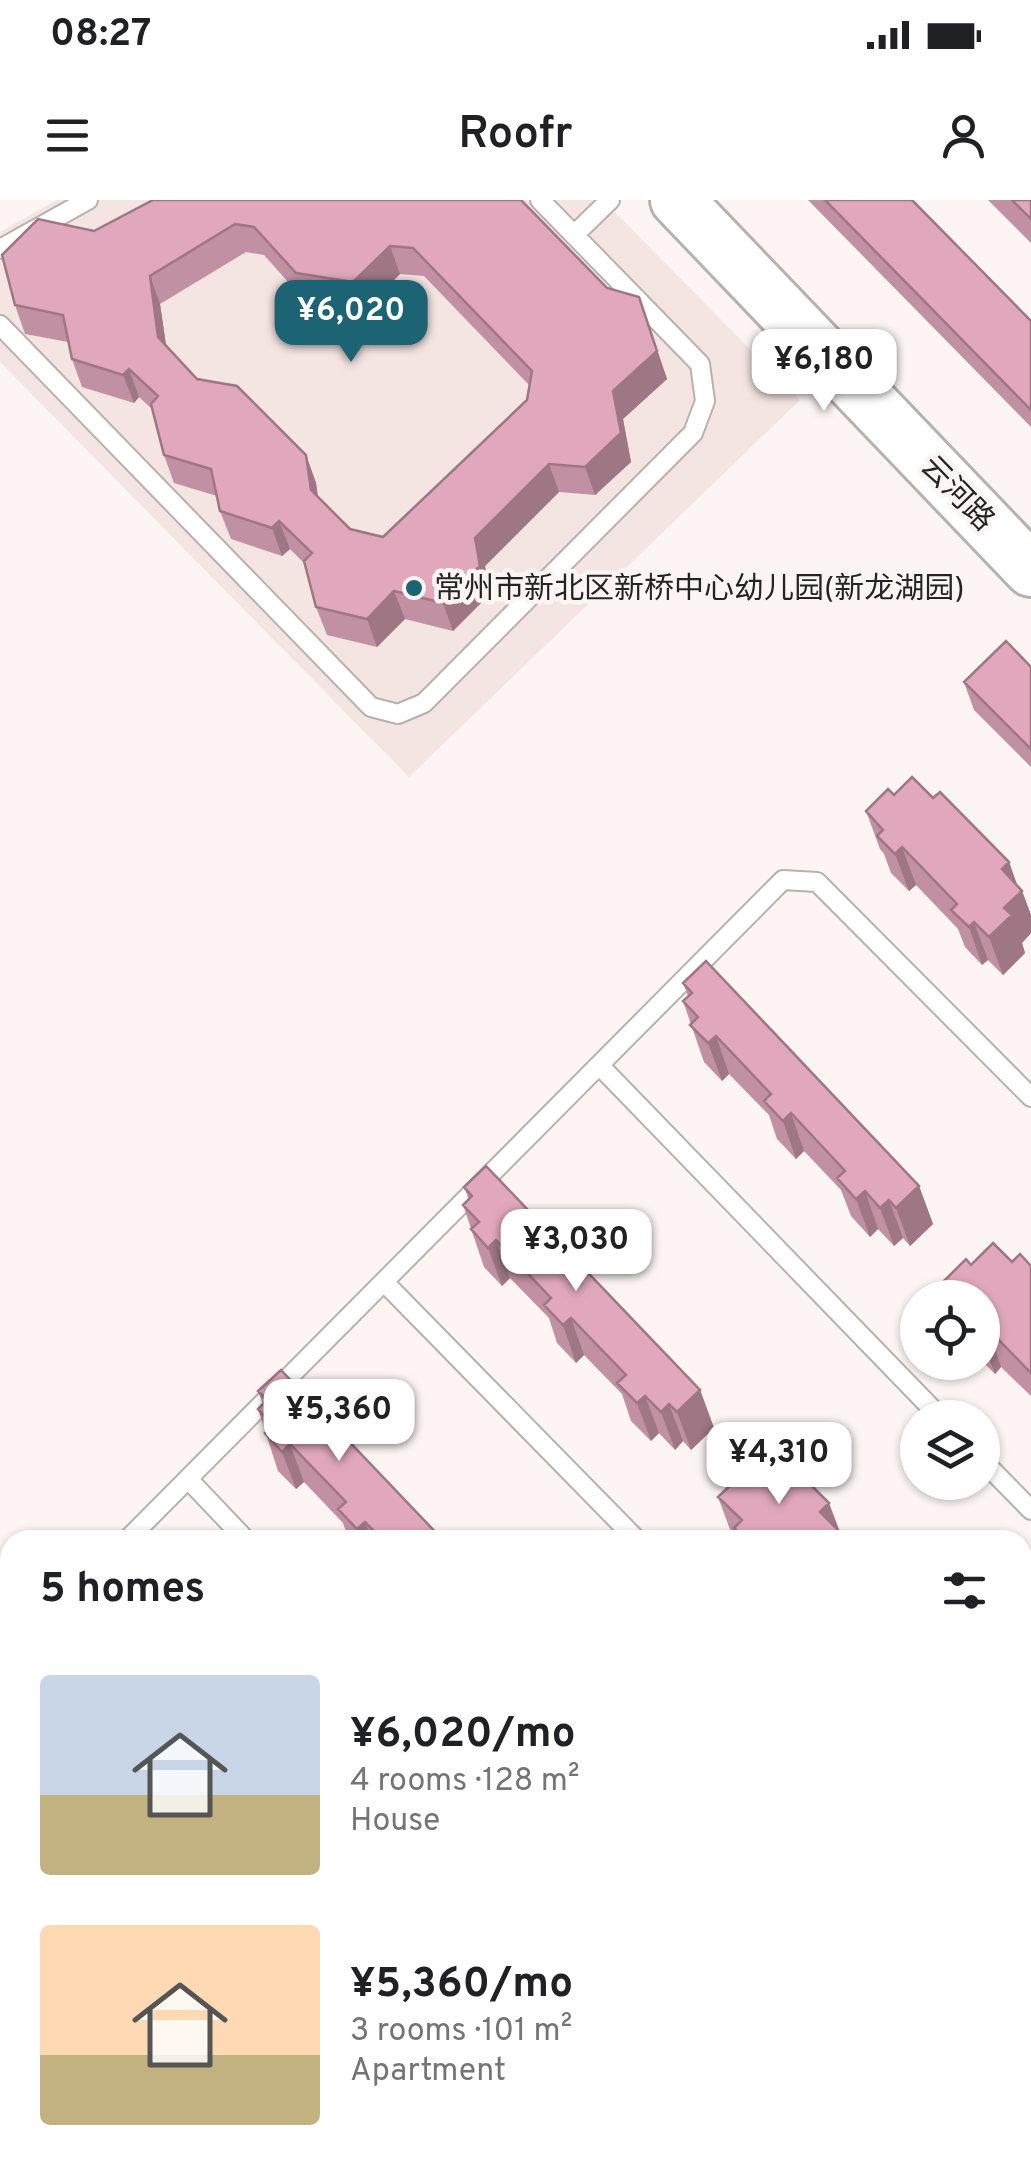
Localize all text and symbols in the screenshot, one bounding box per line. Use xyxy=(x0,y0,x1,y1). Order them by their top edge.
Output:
text: 08:27 xyxy=(50,11,151,60)
text: Roofr xyxy=(458,107,573,164)
icon: menu xyxy=(40,108,95,163)
icon: person xyxy=(936,108,991,163)
pin: ¥6,020 xyxy=(270,280,432,365)
text: ¥6,020 xyxy=(297,292,405,332)
pin: ¥6,180 xyxy=(743,329,905,414)
text: ¥6,180 xyxy=(774,341,874,381)
street label: 云河路 xyxy=(912,450,1001,540)
place label: 常州市新北区新桥中心幼儿园(新龙湖园) xyxy=(434,572,965,609)
marker: 常州市新北区新桥中心幼儿园(新龙湖园) xyxy=(403,577,425,599)
pin: ¥3,030 xyxy=(495,1209,657,1294)
text: ¥3,030 xyxy=(523,1221,629,1261)
map controls xyxy=(900,1280,1000,1500)
button: locate xyxy=(900,1280,1000,1380)
pin: ¥5,360 xyxy=(258,1379,420,1464)
text: ¥5,360 xyxy=(286,1391,392,1431)
button: layers xyxy=(900,1400,1000,1500)
pin: ¥4,310 xyxy=(698,1422,860,1507)
text: ¥4,310 xyxy=(729,1434,829,1474)
icon: filters xyxy=(937,1563,992,1618)
text: 5 homes xyxy=(40,1564,205,1617)
text: ¥6,020/mo xyxy=(350,1709,576,1762)
icon: home xyxy=(120,1715,240,1835)
text: 4 rooms · 128 m² xyxy=(350,1762,580,1802)
text: House xyxy=(350,1802,440,1842)
text: ¥5,360/mo xyxy=(350,1959,573,2012)
icon: home xyxy=(120,1965,240,2085)
text: 3 rooms · 101 m² xyxy=(350,2012,572,2052)
text: Apartment xyxy=(350,2052,506,2092)

